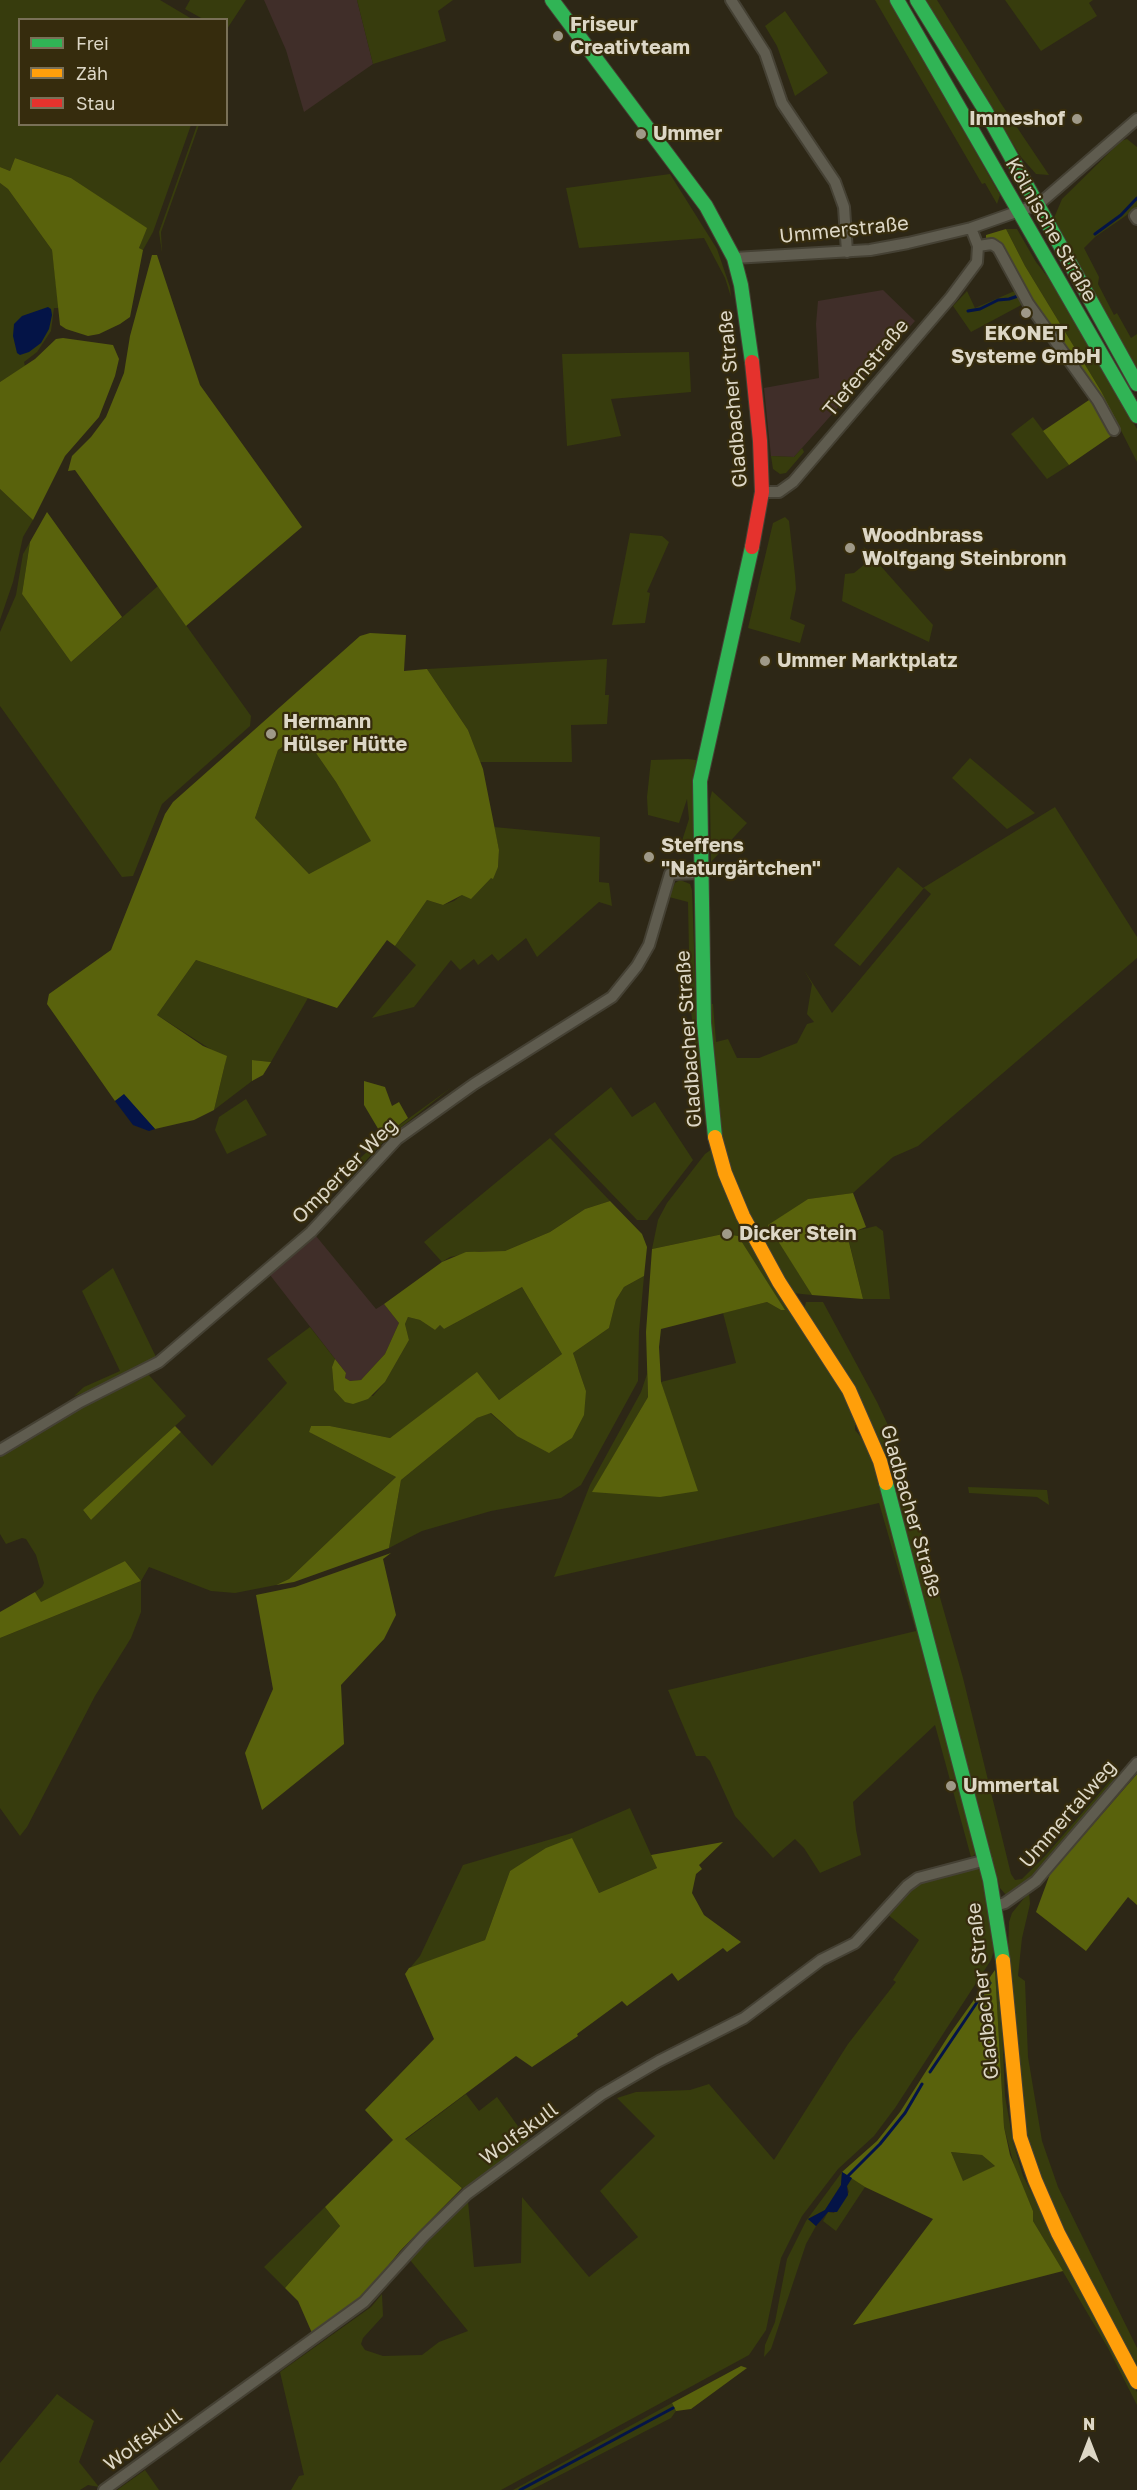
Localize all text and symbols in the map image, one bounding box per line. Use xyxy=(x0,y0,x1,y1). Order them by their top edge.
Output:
place label: Friseur Creativteam xyxy=(570,13,690,60)
legend xyxy=(18,18,228,126)
marker: Friseur Creativteam xyxy=(551,29,565,43)
text: Frei xyxy=(76,32,109,54)
text: Zäh xyxy=(76,62,108,84)
text: Stau xyxy=(76,92,115,114)
place label: Immeshof xyxy=(969,107,1065,131)
marker: Immeshof xyxy=(1070,112,1084,126)
place label: Ummer xyxy=(653,122,722,146)
marker: Ummer xyxy=(634,127,648,141)
street label: Kölnische Straße xyxy=(1000,154,1102,306)
street label: Ummerstraße xyxy=(778,211,910,249)
marker: EKONET Systeme GmbH xyxy=(1019,306,1033,320)
street label: Gladbacher Straße xyxy=(713,309,753,489)
street label: Tiefenstraße xyxy=(818,314,914,422)
place label: EKONET Systeme GmbH xyxy=(951,322,1101,369)
place label: Woodnbrass Wolfgang Steinbronn xyxy=(862,524,1066,571)
marker: Woodnbrass Wolfgang Steinbronn xyxy=(843,541,857,555)
place label: Ummer Marktplatz xyxy=(777,649,957,673)
marker: Ummer Marktplatz xyxy=(758,654,772,668)
place label: Hermann Hülser Hütte xyxy=(283,710,407,757)
marker: Hermann Hülser Hütte xyxy=(264,727,278,741)
place label: Steffens "Naturgärtchen" xyxy=(661,834,821,881)
marker: Steffens "Naturgärtchen" xyxy=(642,850,656,864)
street label: Gladbacher Straße xyxy=(671,949,707,1129)
street label: Omperter Weg xyxy=(287,1113,403,1229)
place label: Dicker Stein xyxy=(739,1222,857,1246)
marker: Dicker Stein xyxy=(720,1227,734,1241)
street label: Gladbacher Straße xyxy=(875,1422,947,1600)
street label: Ummertalweg xyxy=(1015,1755,1121,1873)
place label: Ummertal xyxy=(963,1774,1059,1798)
marker: Ummertal xyxy=(944,1779,958,1793)
street label: Gladbacher Straße xyxy=(962,1901,1004,2081)
street label: Wolfskull xyxy=(475,2098,563,2170)
street label: Wolfskull xyxy=(99,2404,187,2476)
north arrow xyxy=(1059,2412,1119,2472)
text: N xyxy=(1083,2414,1095,2434)

